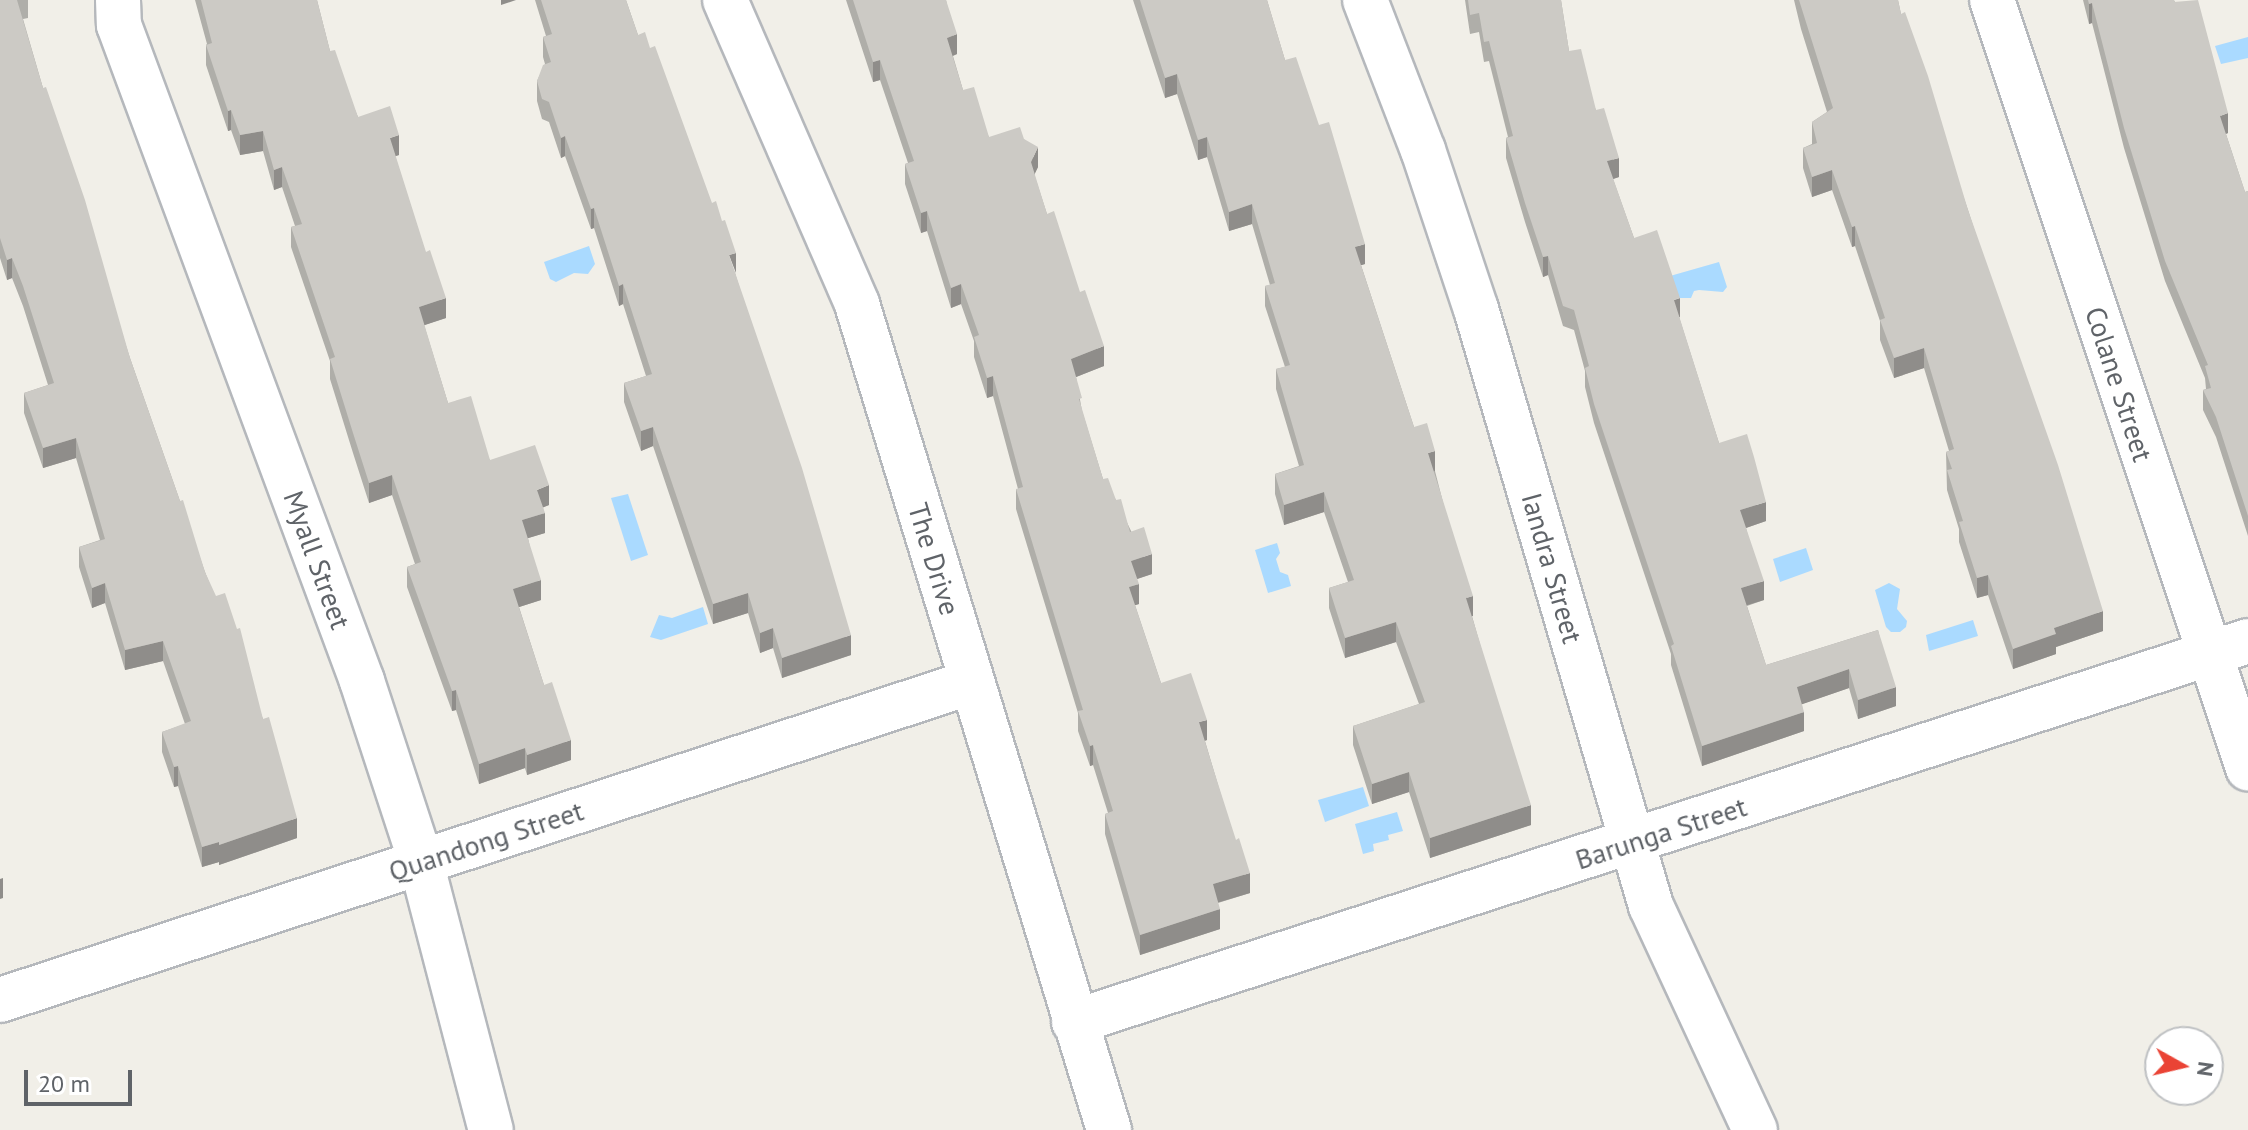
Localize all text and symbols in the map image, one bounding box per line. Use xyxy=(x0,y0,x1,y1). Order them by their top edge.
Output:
street label: Colane Street xyxy=(2078,302,2160,466)
street label: Myall Street xyxy=(277,486,357,634)
street label: Iandra Street xyxy=(1515,489,1589,647)
street label: The Drive xyxy=(901,499,967,619)
street label: Barunga Street xyxy=(1571,790,1751,876)
street label: Quandong Street xyxy=(384,794,588,888)
north arrow xyxy=(2144,1026,2224,1106)
scale bar xyxy=(28,1054,136,1104)
text: N xyxy=(2191,1060,2221,1078)
text: 20 m xyxy=(38,1068,90,1099)

